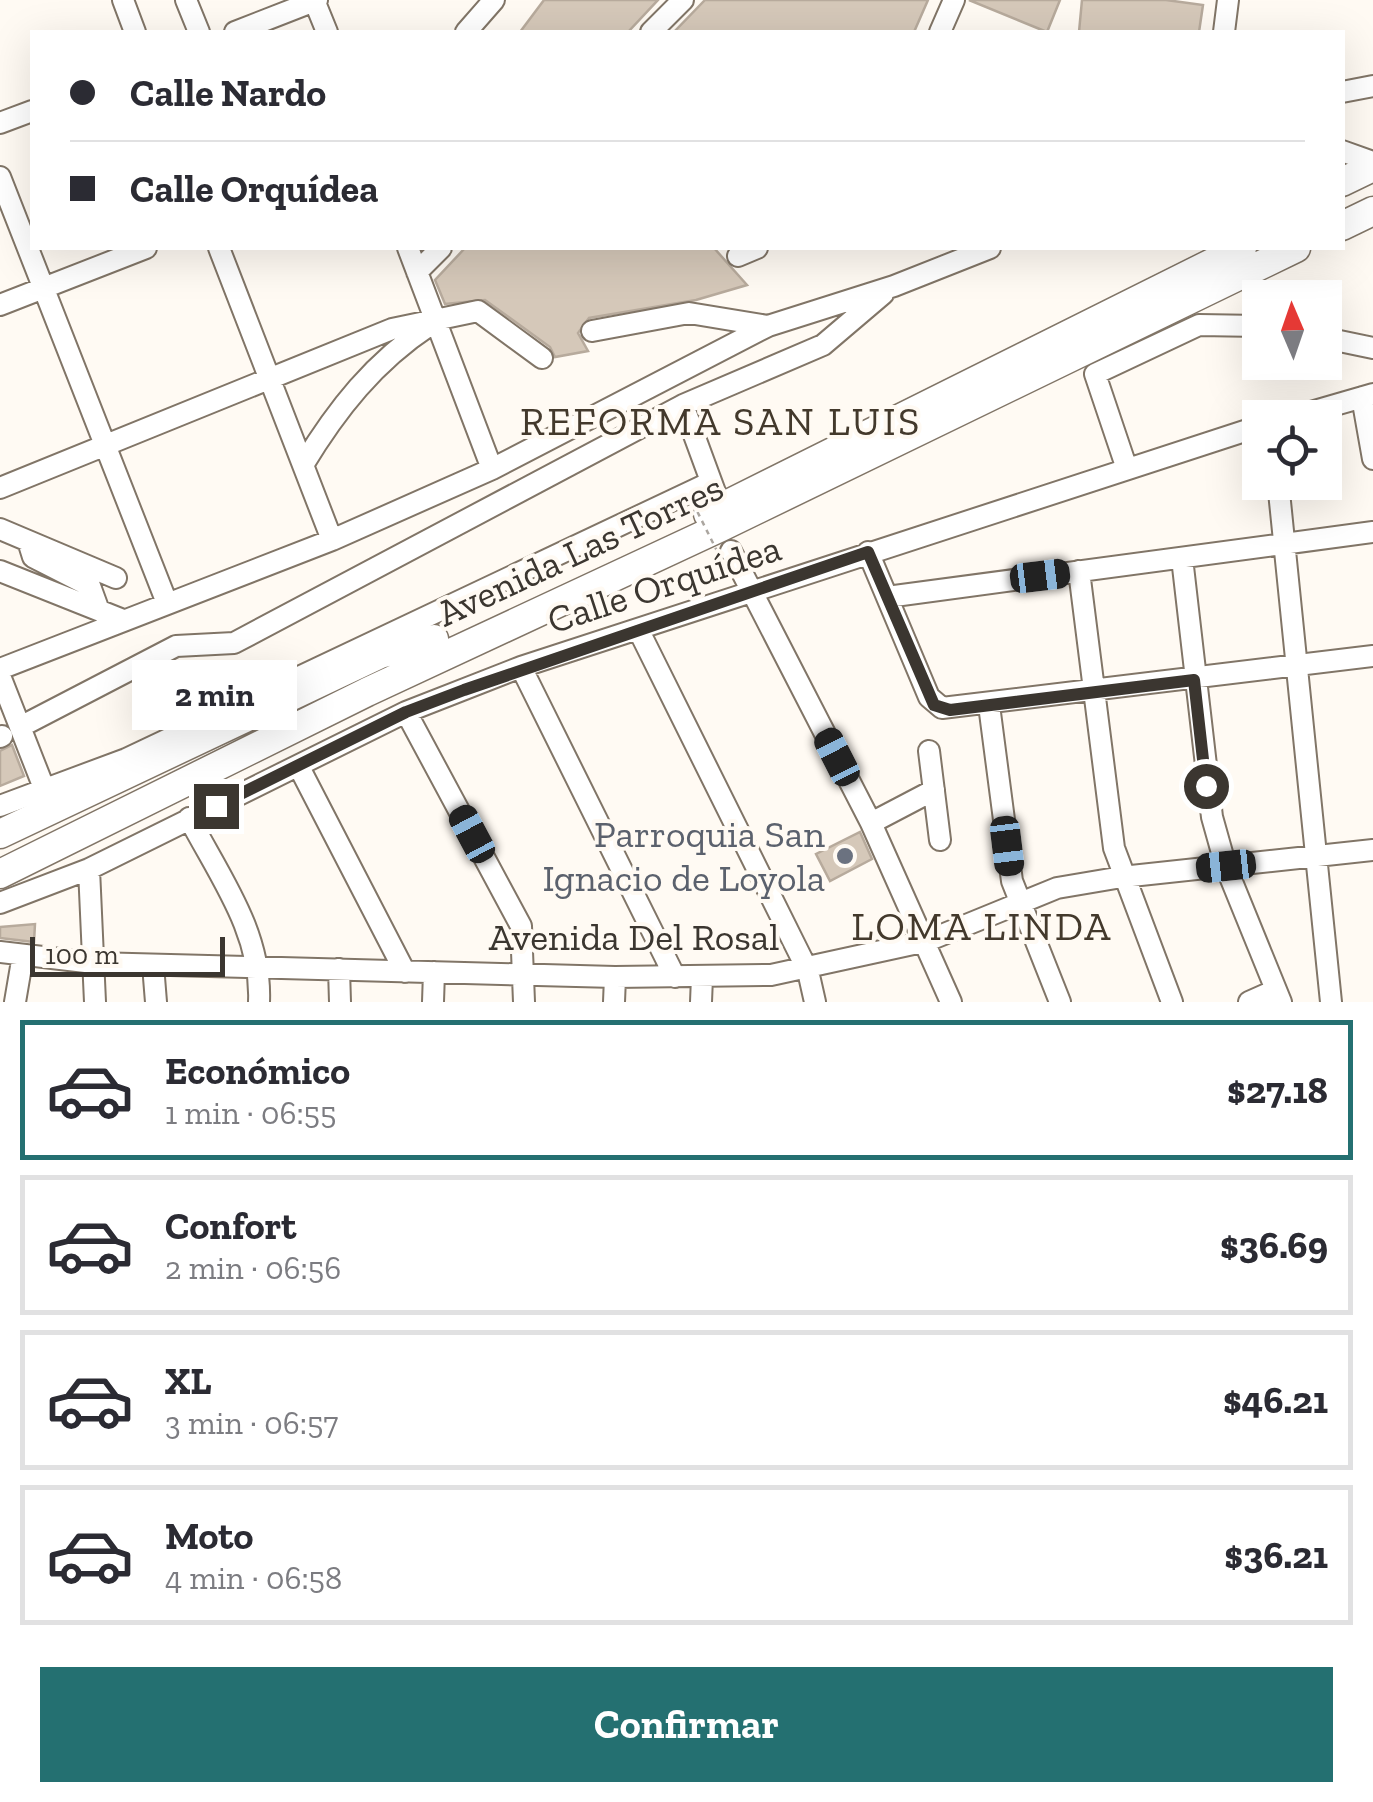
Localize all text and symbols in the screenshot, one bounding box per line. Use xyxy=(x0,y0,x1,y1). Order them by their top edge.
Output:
text: Calle Nardo xyxy=(130,70,326,116)
text: Calle Orquídea xyxy=(130,166,378,212)
north arrow xyxy=(1242,280,1342,380)
map controls xyxy=(1242,280,1342,500)
district label: REFORMA SAN LUIS xyxy=(520,397,922,445)
button: locate xyxy=(1242,400,1342,500)
street label: Avenida Las Torres xyxy=(430,464,730,636)
street label: Calle Orquídea xyxy=(542,525,786,643)
car xyxy=(1008,557,1072,595)
callout: 2 min xyxy=(134,661,298,731)
text: 2 min xyxy=(175,676,254,714)
car xyxy=(810,723,864,791)
route start xyxy=(1184,764,1229,809)
route end xyxy=(194,784,239,829)
car xyxy=(445,800,499,868)
place label: Parroquia San Ignacio de Loyola xyxy=(543,811,825,901)
car xyxy=(988,814,1026,878)
marker: Parroquia San Ignacio de Loyola xyxy=(834,845,856,867)
car xyxy=(1195,848,1257,884)
district label: LOMA LINDA xyxy=(851,902,1113,950)
street label: Avenida Del Rosal xyxy=(489,914,779,960)
scale bar xyxy=(30,932,225,976)
text: 100 m xyxy=(45,938,119,971)
icon: car xyxy=(45,1045,135,1135)
text: Económico xyxy=(165,1048,350,1094)
text: $27.18 xyxy=(1227,1067,1328,1113)
text: 1 min · 06:55 xyxy=(165,1094,336,1132)
icon: car xyxy=(45,1200,135,1290)
text: Confort xyxy=(165,1203,296,1249)
text: $36.69 xyxy=(1220,1222,1328,1268)
text: 2 min · 06:56 xyxy=(165,1249,341,1287)
icon: car xyxy=(45,1355,135,1445)
text: XL xyxy=(165,1358,212,1404)
text: $46.21 xyxy=(1223,1377,1328,1423)
text: 3 min · 06:57 xyxy=(165,1404,338,1442)
icon: car xyxy=(45,1510,135,1600)
text: Moto xyxy=(165,1513,253,1559)
text: $36.21 xyxy=(1224,1532,1328,1578)
text: 4 min · 06:58 xyxy=(165,1559,342,1597)
button: Confirmar xyxy=(40,1667,1333,1782)

